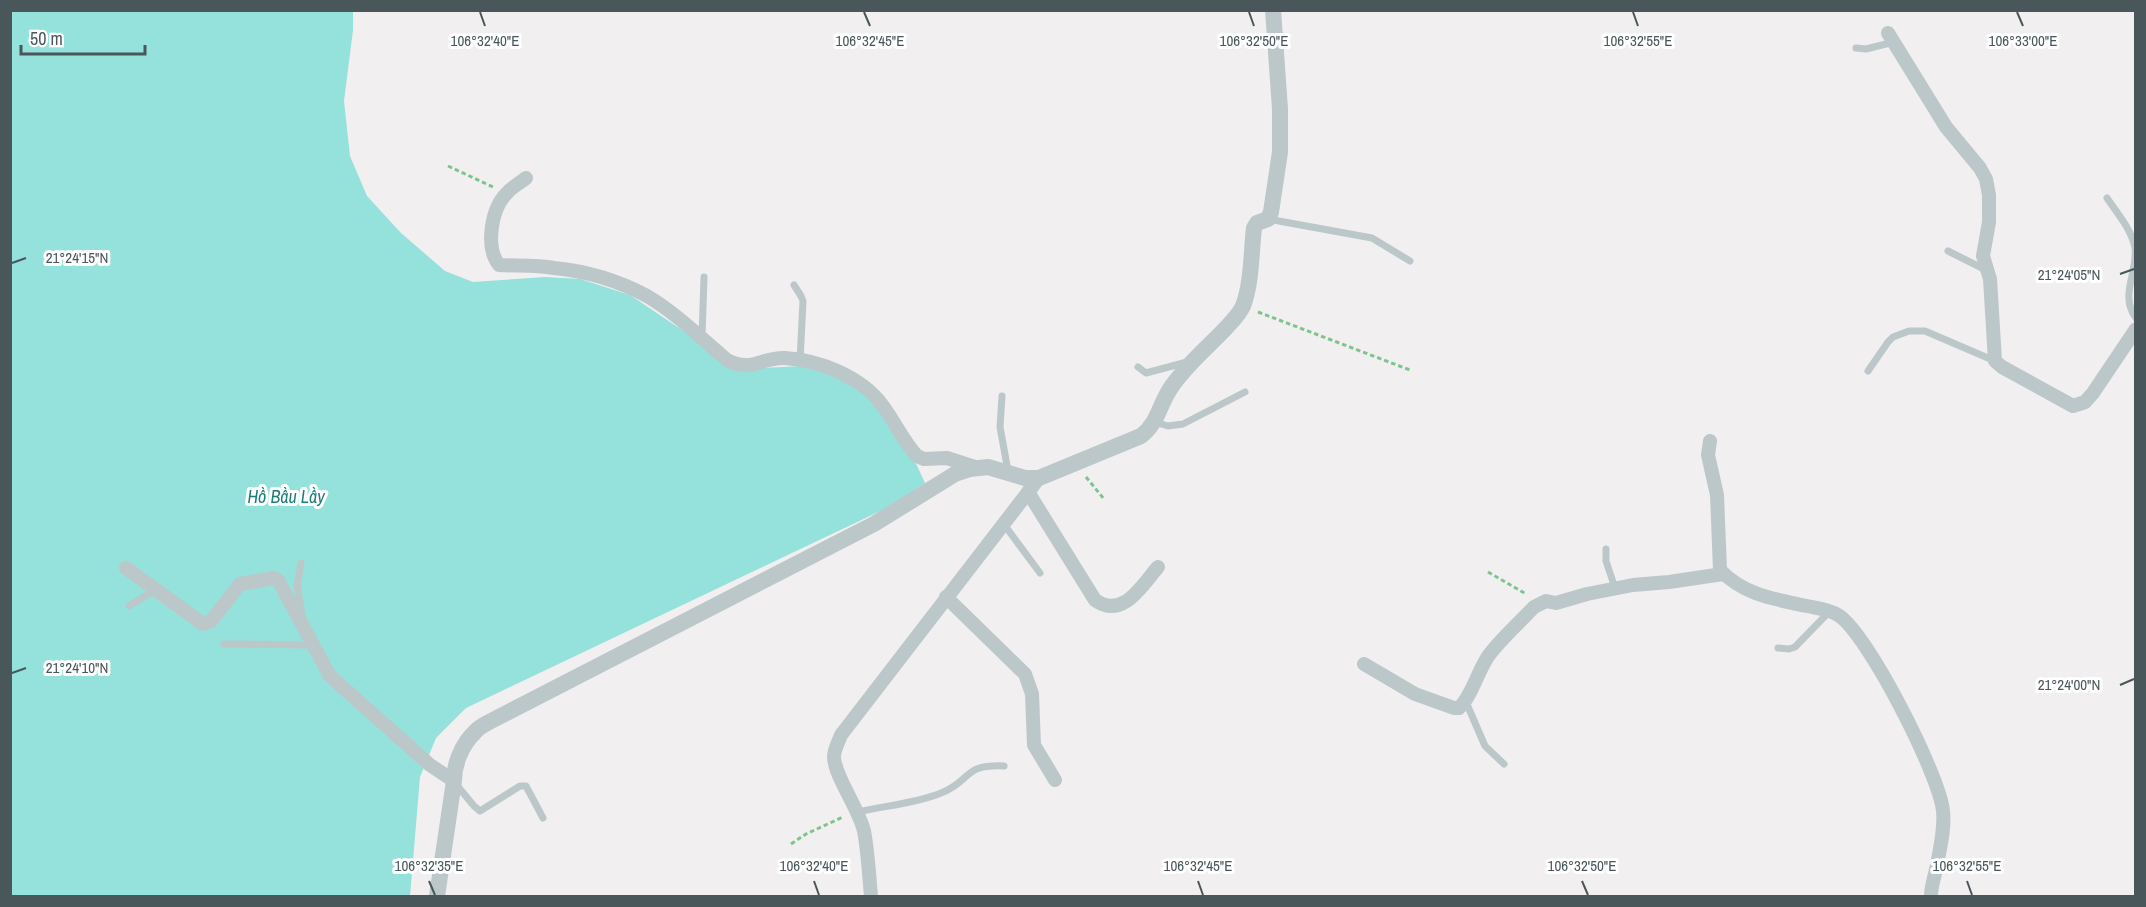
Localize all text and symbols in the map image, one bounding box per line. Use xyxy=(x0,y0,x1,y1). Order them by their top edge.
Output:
scale bar xyxy=(21,18,146,56)
text: 50 m xyxy=(30,26,63,51)
text: 106°32'40"E xyxy=(451,30,519,51)
text: 106°32'45"E xyxy=(836,30,904,51)
text: 106°32'50"E xyxy=(1220,30,1288,51)
text: 106°32'55"E xyxy=(1604,30,1672,51)
text: 106°33'00"E xyxy=(1989,30,2057,51)
text: 21°24'15"N xyxy=(46,247,108,268)
text: 21°24'05"N xyxy=(2038,264,2100,285)
water label: Hồ Bầu Lầy xyxy=(247,484,326,509)
text: 21°24'10"N xyxy=(46,657,108,678)
text: 21°24'00"N xyxy=(2038,674,2100,695)
text: 106°32'35"E xyxy=(395,855,463,876)
text: 106°32'40"E xyxy=(780,855,848,876)
text: 106°32'45"E xyxy=(1164,855,1232,876)
text: 106°32'50"E xyxy=(1548,855,1616,876)
text: 106°32'55"E xyxy=(1933,855,2001,876)

